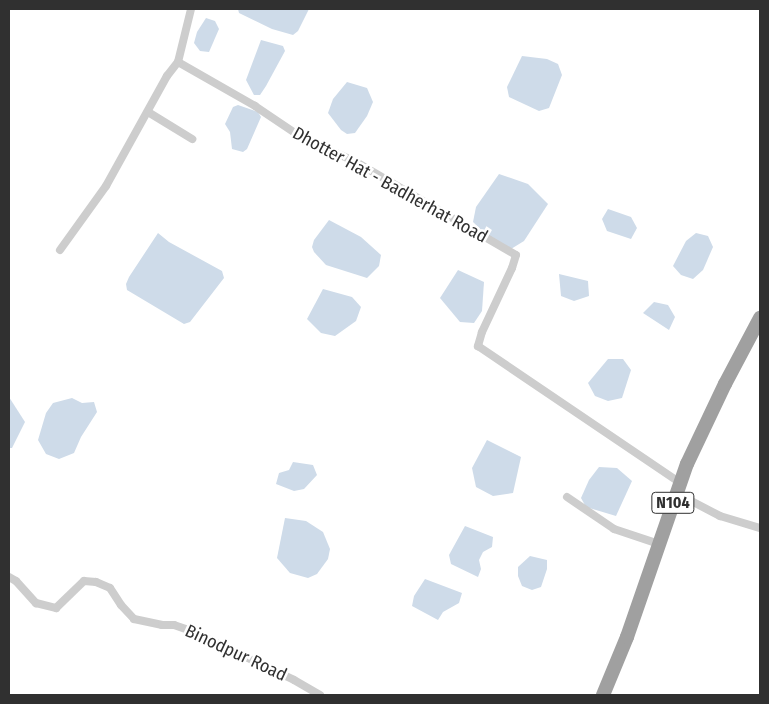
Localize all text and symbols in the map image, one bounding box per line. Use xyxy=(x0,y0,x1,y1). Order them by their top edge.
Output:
street label: Dhotter Hat - Badherhat Road xyxy=(289,122,491,248)
road number: N104 xyxy=(650,489,696,516)
street label: Binodpur Road xyxy=(182,620,290,686)

